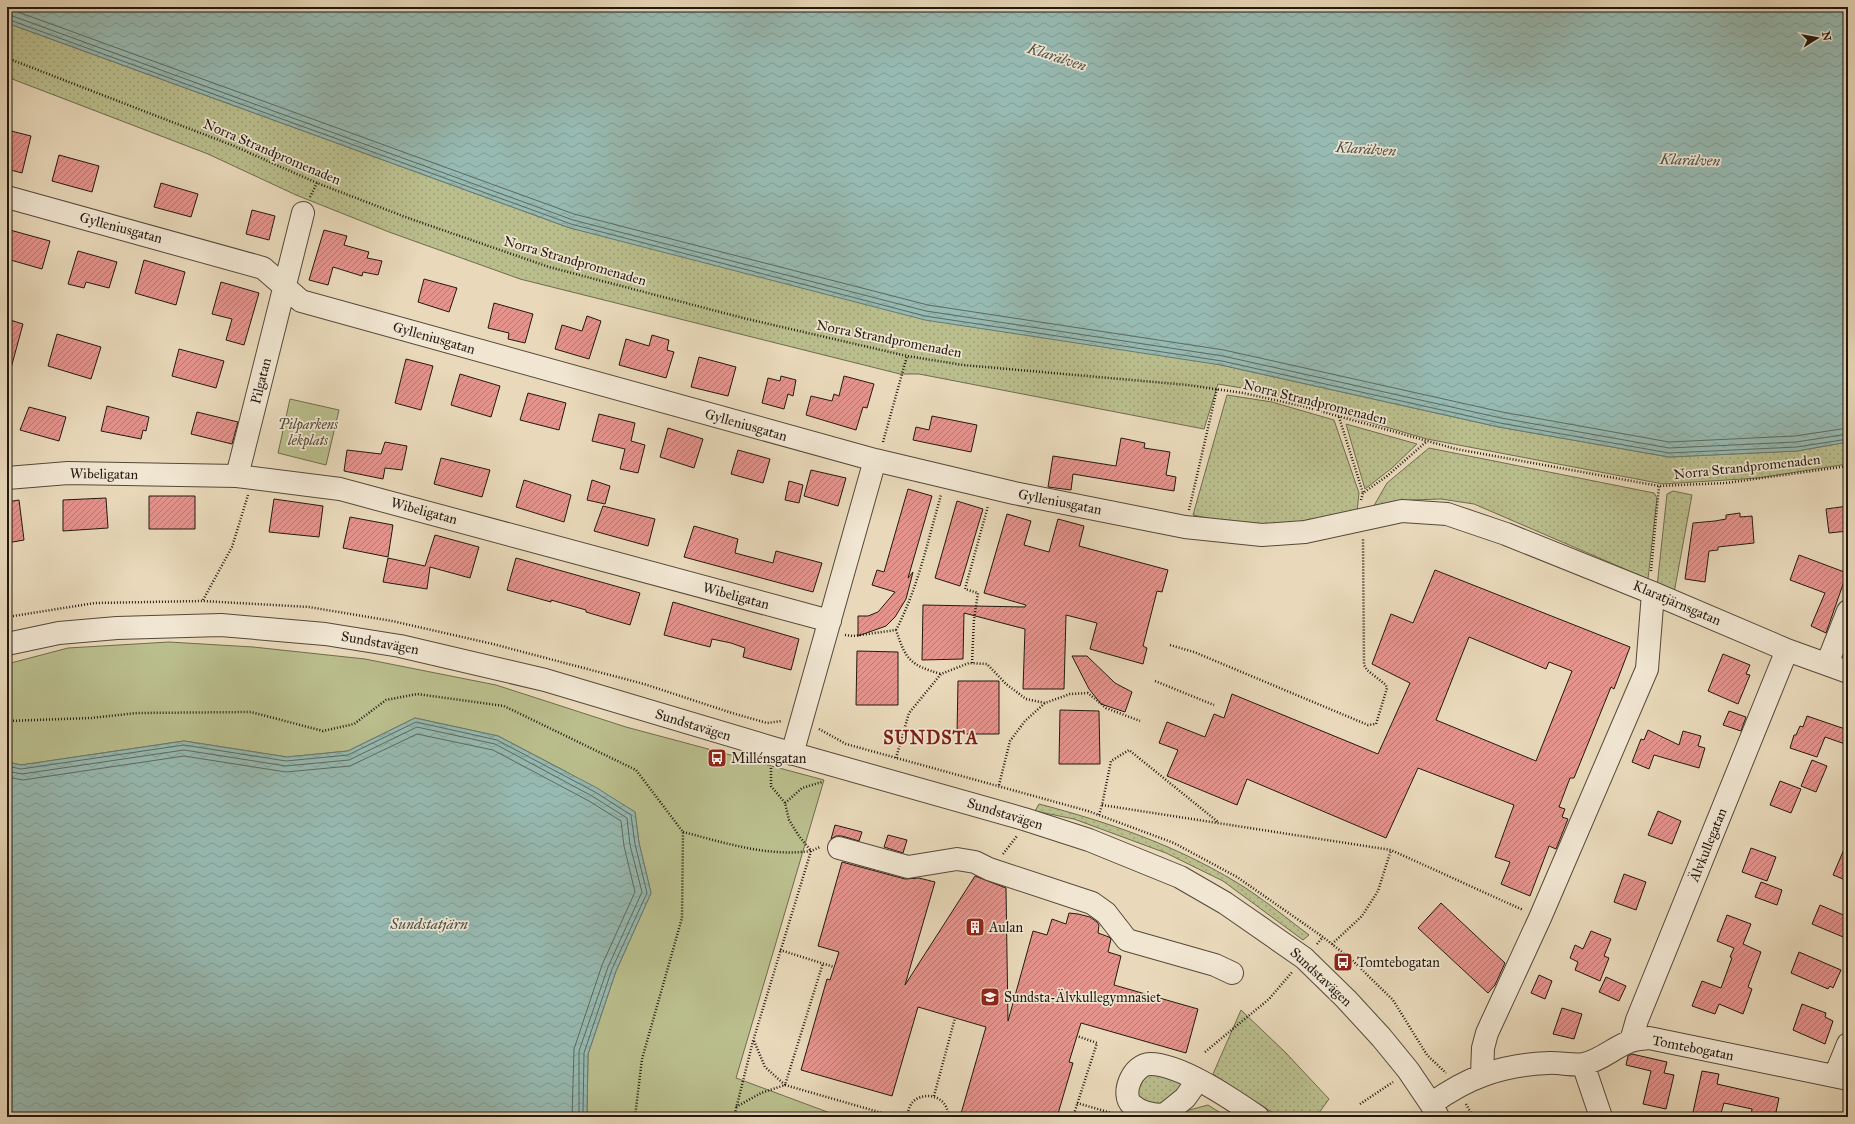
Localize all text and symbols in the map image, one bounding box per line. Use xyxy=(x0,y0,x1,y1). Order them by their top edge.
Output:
north arrow xyxy=(1797,18,1837,58)
text: N xyxy=(1819,30,1834,43)
water label: Klarälven xyxy=(1025,39,1089,75)
street label: Norra Strandpromenaden xyxy=(201,115,344,189)
water label: Klarälven xyxy=(1334,138,1397,160)
water label: Klarälven xyxy=(1659,150,1721,170)
street label: Gylleniusgatan xyxy=(78,209,165,247)
street label: Norra Strandpromenaden xyxy=(502,232,649,290)
street label: Norra Strandpromenaden xyxy=(815,317,964,362)
street label: Gylleniusgatan xyxy=(391,318,478,358)
street label: Pilgatan xyxy=(247,356,275,406)
street label: Norra Strandpromenaden xyxy=(1241,376,1389,428)
street label: Gylleniusgatan xyxy=(703,405,790,445)
park label: Pilparkens lekplats xyxy=(278,416,339,450)
street label: Norra Strandpromenaden xyxy=(1673,451,1822,483)
street label: Wibeligatan xyxy=(70,465,139,483)
street label: Gylleniusgatan xyxy=(1017,486,1104,519)
street label: Wibeligatan xyxy=(389,494,460,528)
street label: Klaratjärnsgatan xyxy=(1630,577,1724,629)
street label: Wibeligatan xyxy=(701,579,772,613)
street label: Sundstavägen xyxy=(340,628,421,658)
street label: Sundstavägen xyxy=(653,705,733,745)
district label: SUNDSTA xyxy=(883,727,979,749)
bus stop icon: Millénsgatan xyxy=(706,747,728,769)
place label: Millénsgatan xyxy=(731,750,807,767)
street label: Sundstavägen xyxy=(965,794,1045,834)
street label: Älvkullegatan xyxy=(1684,805,1731,885)
water label: Sundstatjärn xyxy=(389,915,468,933)
building icon: Aulan xyxy=(964,916,986,938)
place label: Aulan xyxy=(988,919,1023,936)
street label: Sundstavägen xyxy=(1286,944,1356,1010)
bus stop icon: Tomtebogatan xyxy=(1332,951,1354,973)
place label: Tomtebogatan xyxy=(1357,954,1440,971)
school or university icon: Sundsta-Älvkullegymnasiet xyxy=(979,986,1001,1008)
place label: Sundsta-Älvkullegymnasiet xyxy=(1004,988,1161,1006)
street label: Tomtebogatan xyxy=(1651,1032,1736,1064)

